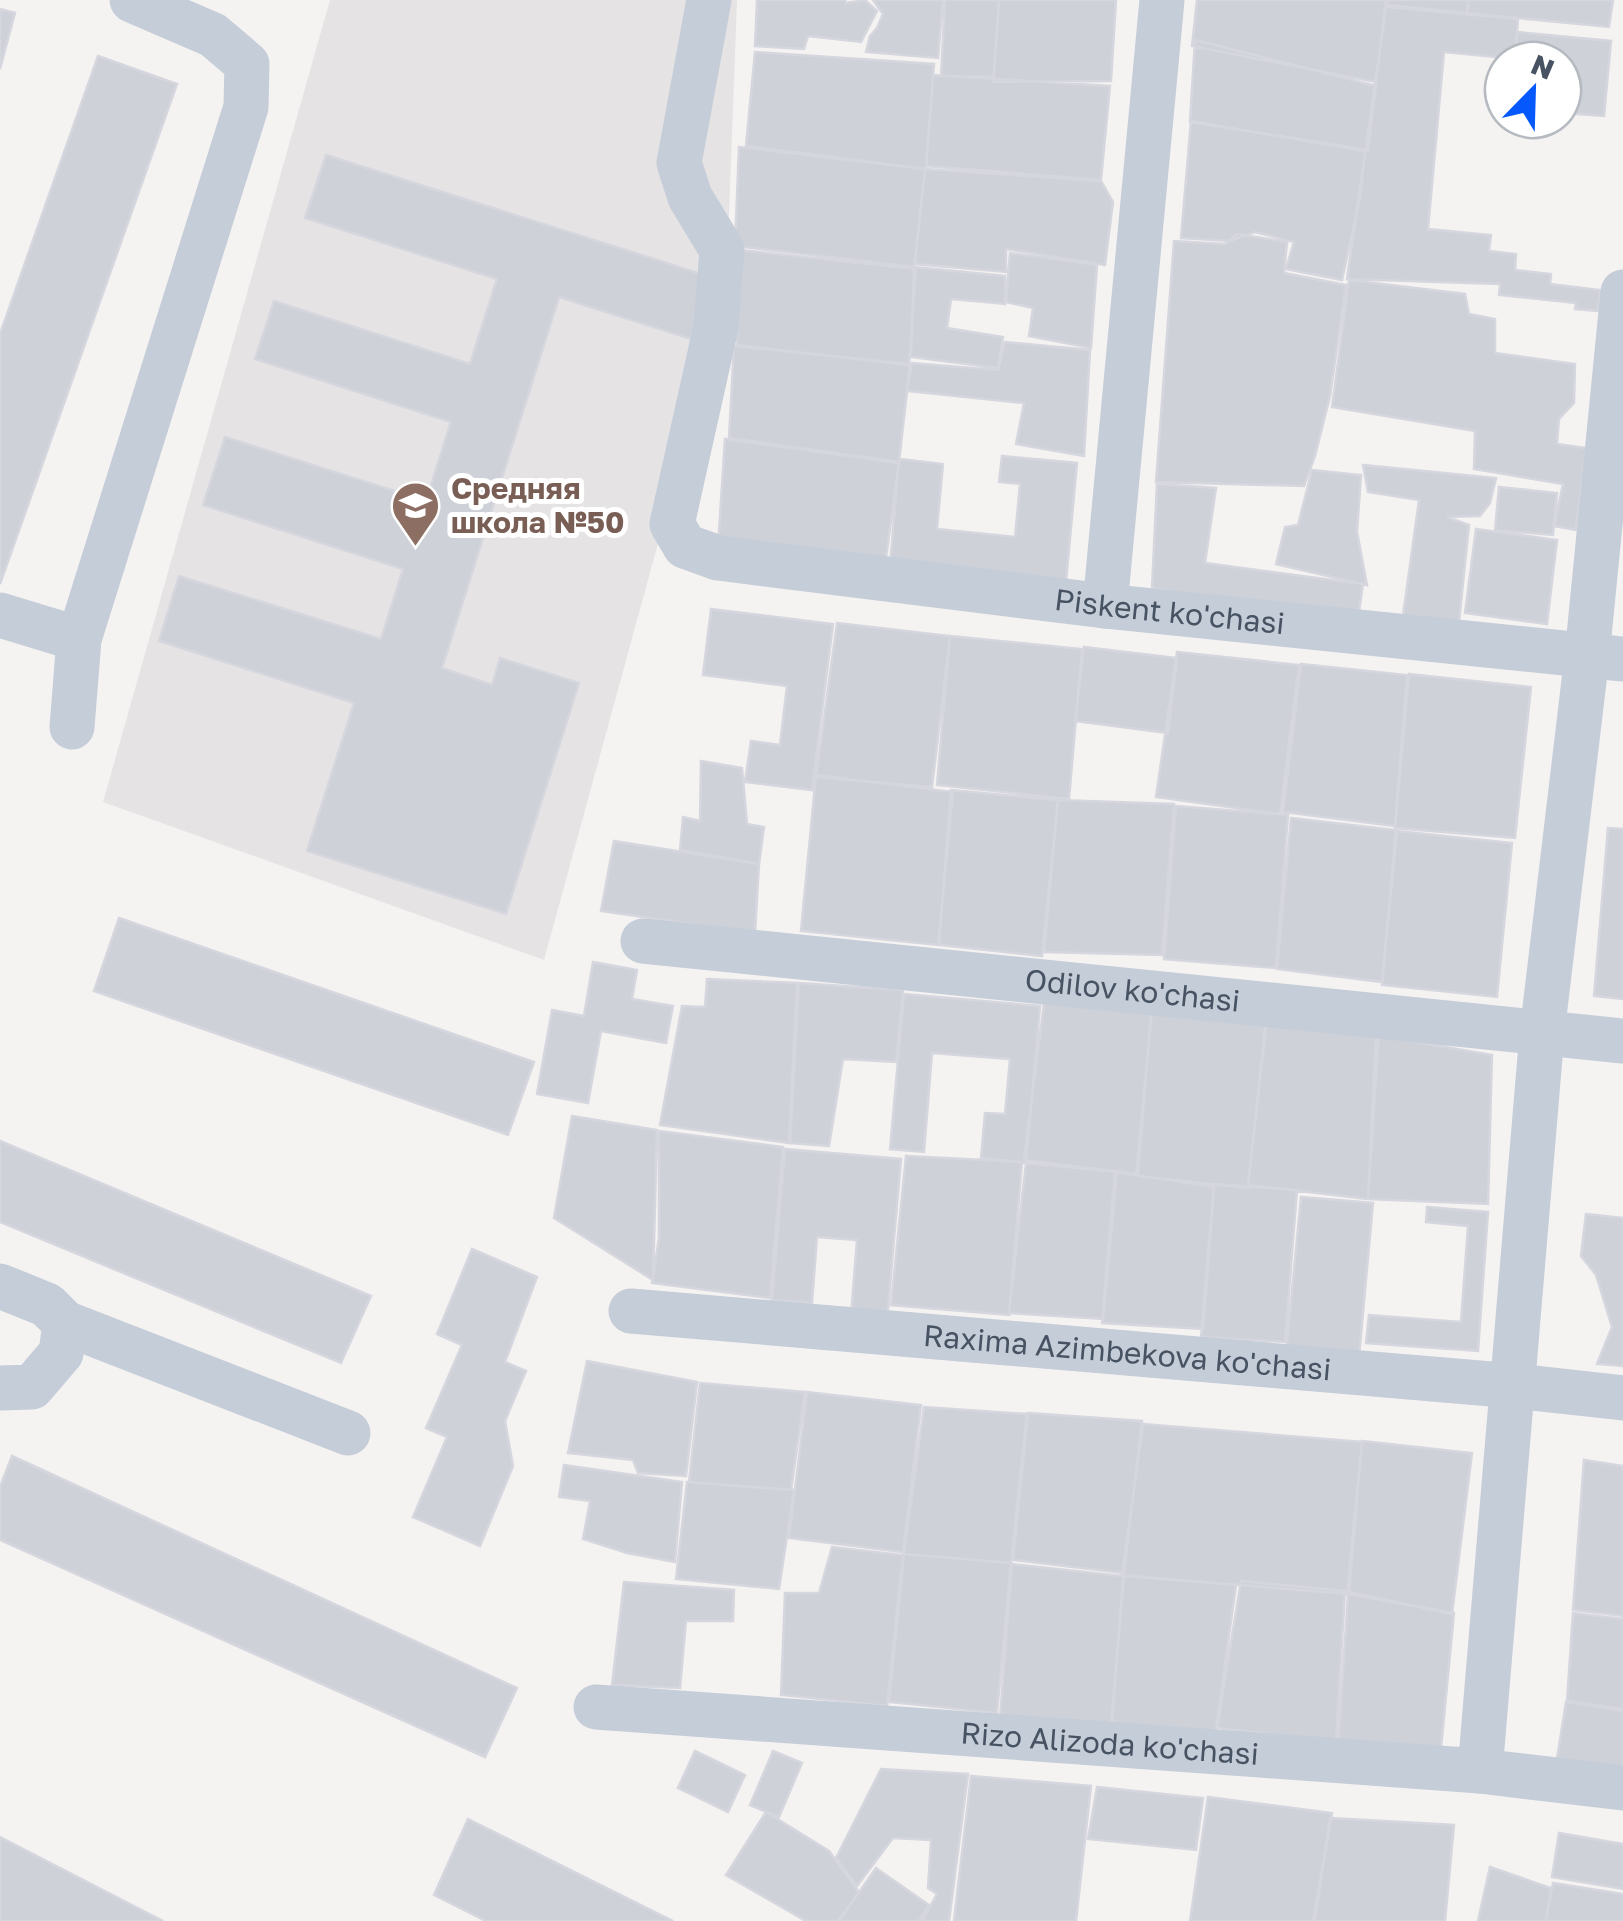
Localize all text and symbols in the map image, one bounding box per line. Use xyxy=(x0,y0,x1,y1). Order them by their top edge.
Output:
north arrow xyxy=(1483,40,1583,140)
text: N xyxy=(1527,47,1559,86)
place label: Средняя школа №50 xyxy=(451,470,625,540)
school or university icon: Средняя школа №50 xyxy=(390,480,442,548)
street label: Piskent ko'chasi xyxy=(1053,581,1286,641)
street label: Odilov ko'chasi xyxy=(1023,961,1242,1019)
street label: Raxima Azimbekova ko'chasi xyxy=(922,1317,1333,1387)
street label: Rizo Alizoda ko'chasi xyxy=(959,1714,1260,1772)

